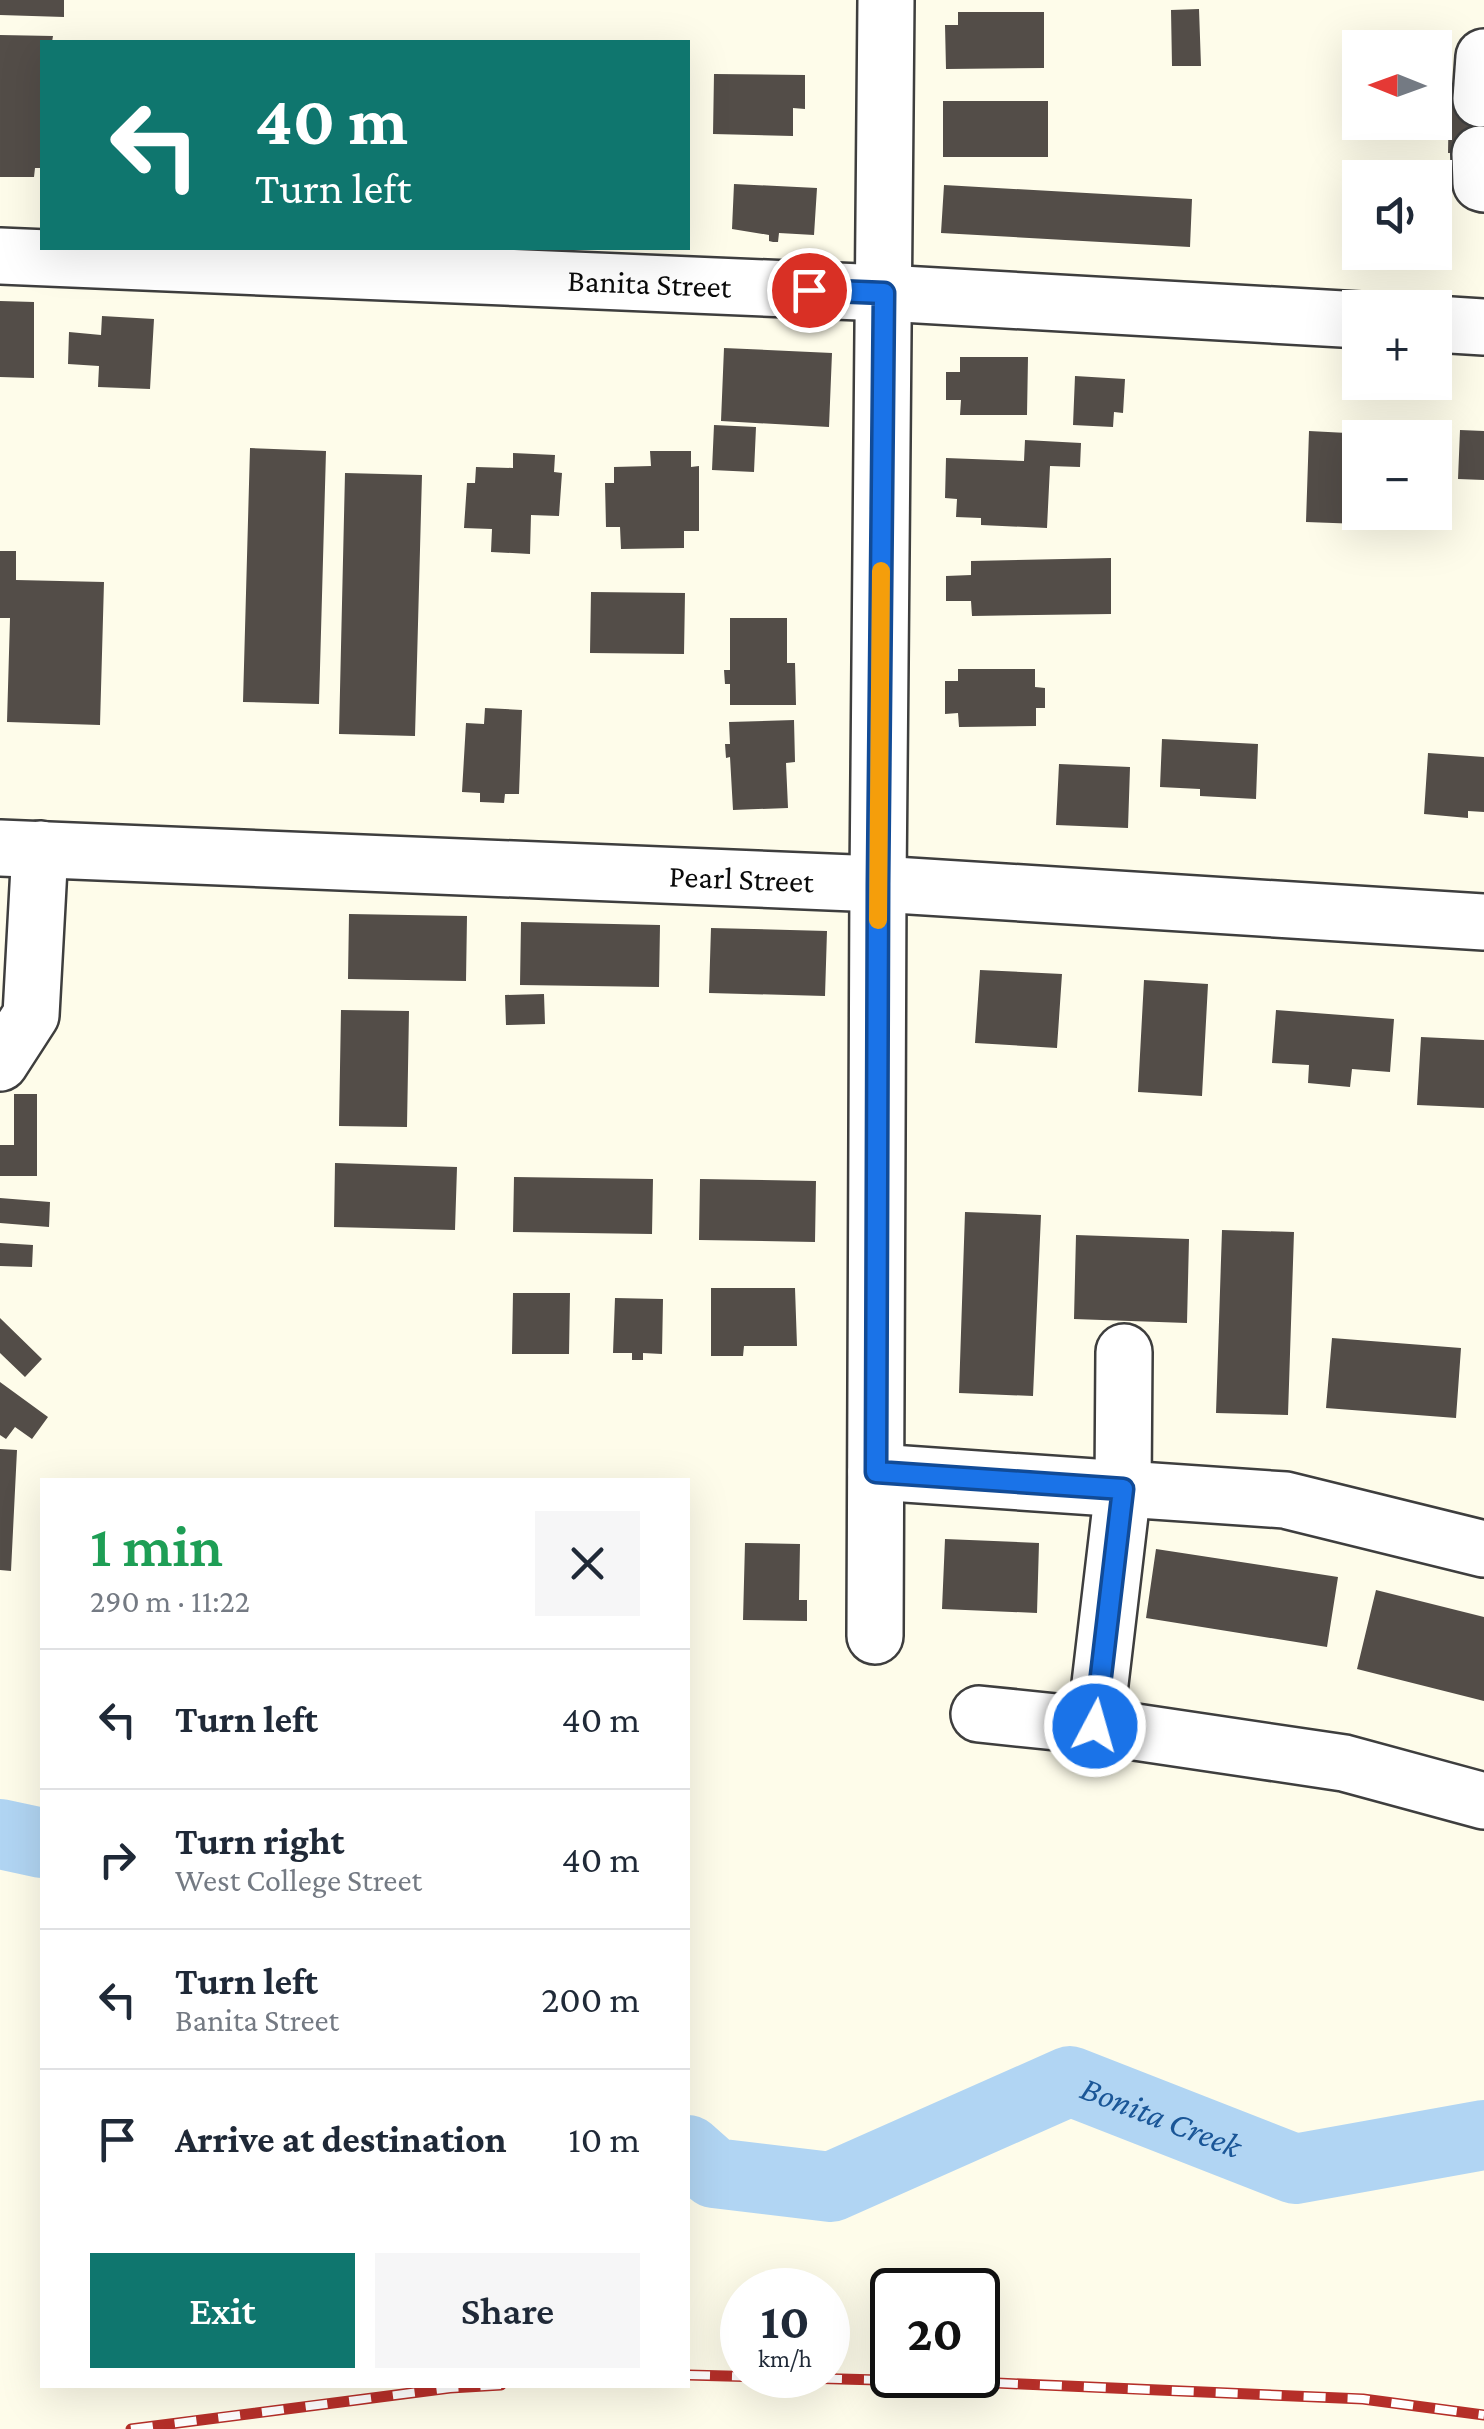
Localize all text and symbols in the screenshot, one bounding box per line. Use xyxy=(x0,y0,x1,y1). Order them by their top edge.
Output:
north arrow xyxy=(1342,30,1452,140)
map controls xyxy=(1342,30,1452,530)
icon: left xyxy=(90,80,220,210)
text: 40 m xyxy=(255,81,408,159)
button: sound xyxy=(1342,160,1452,270)
text: Turn left xyxy=(255,163,412,213)
pin xyxy=(767,248,852,333)
street label: Banita Street xyxy=(567,262,733,305)
icon: arrive xyxy=(782,263,837,318)
button: + xyxy=(1342,290,1452,400)
button: − xyxy=(1342,420,1452,530)
street label: Pearl Street xyxy=(668,857,815,899)
button: close xyxy=(535,1511,640,1616)
text: 1 min xyxy=(90,1512,223,1579)
text: 290 m · 11:22 xyxy=(90,1583,250,1619)
position arrow xyxy=(1043,1674,1147,1778)
icon: left xyxy=(90,1692,145,1747)
text: Turn left xyxy=(175,1698,318,1740)
text: 40 m xyxy=(561,1698,640,1740)
text: Turn right xyxy=(175,1820,344,1862)
icon: right xyxy=(90,1832,145,1887)
text: 40 m xyxy=(561,1838,640,1880)
text: West College Street xyxy=(175,1862,422,1898)
text: Turn left xyxy=(175,1960,318,2002)
icon: left xyxy=(90,1972,145,2027)
text: 200 m xyxy=(541,1978,640,2020)
text: Banita Street xyxy=(175,2002,339,2038)
water label: Bonita Creek xyxy=(1075,2068,1248,2167)
icon: arrive xyxy=(90,2112,145,2167)
text: Arrive at destination xyxy=(175,2118,507,2160)
text: 10 m xyxy=(568,2118,640,2160)
button: Exit xyxy=(90,2253,355,2368)
button: Share xyxy=(375,2253,640,2368)
speed limit sign: 20 xyxy=(870,2268,1000,2398)
text: 10 xyxy=(760,2293,810,2349)
text: km/h xyxy=(758,2345,812,2372)

